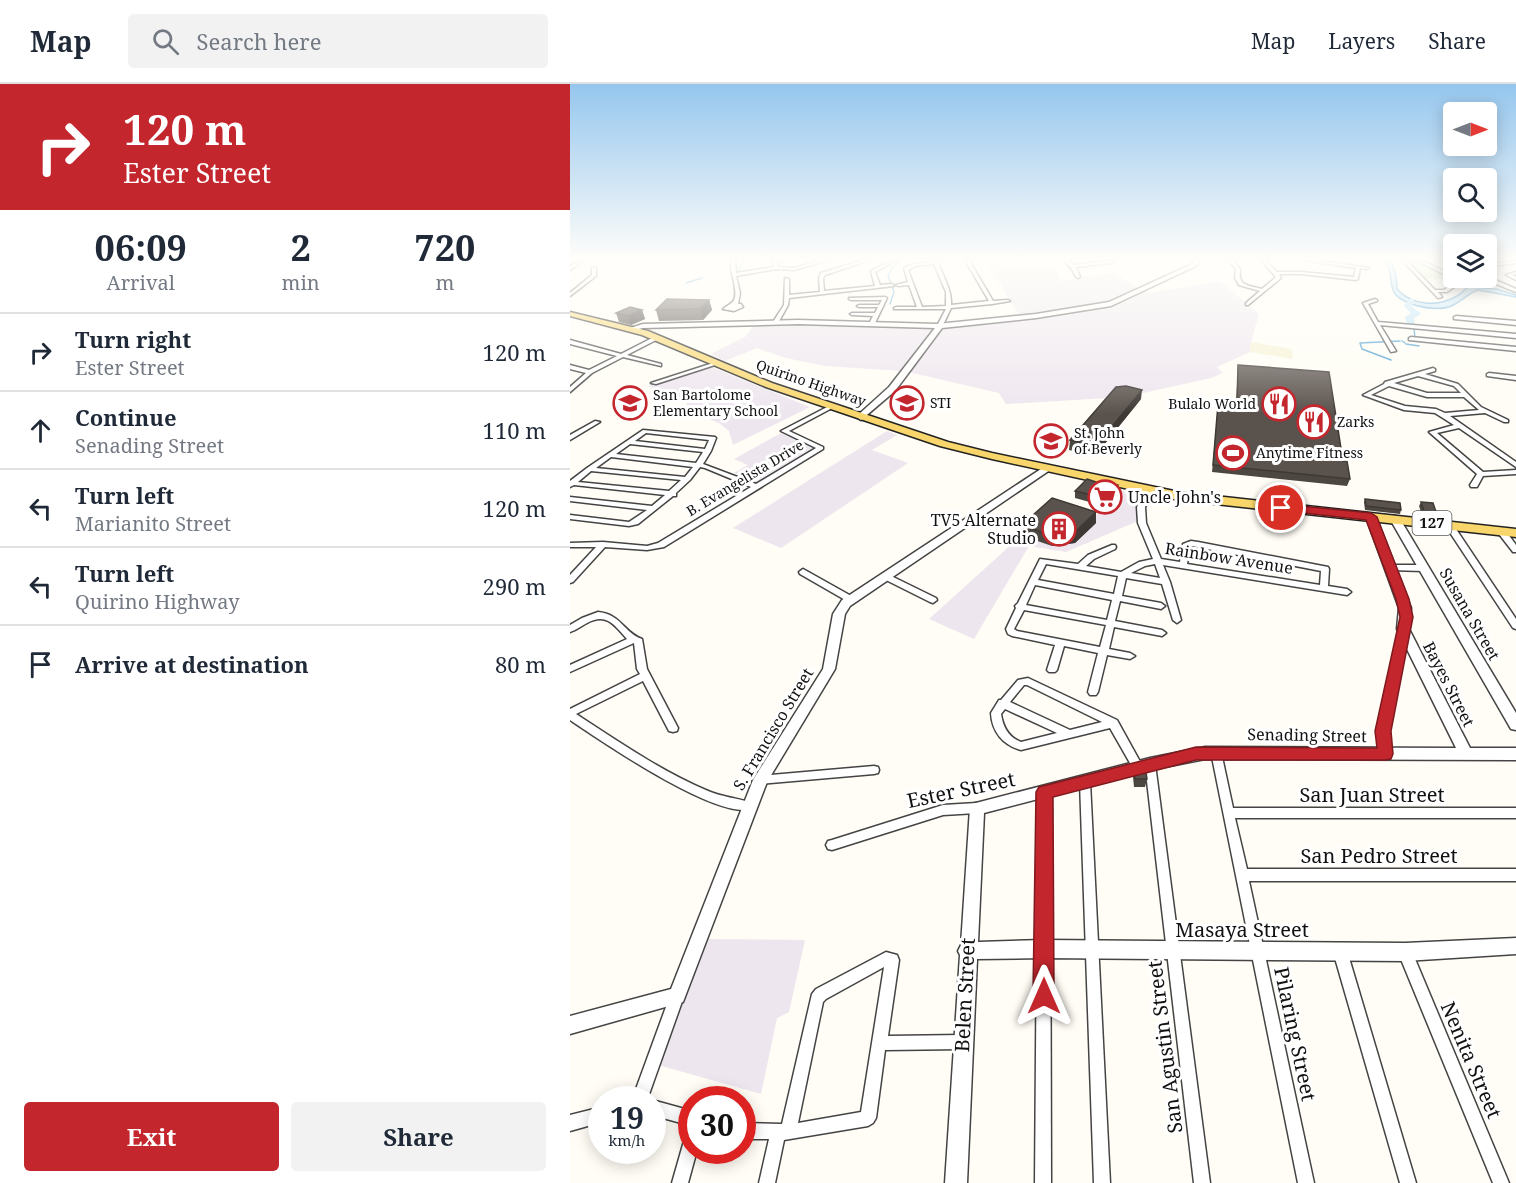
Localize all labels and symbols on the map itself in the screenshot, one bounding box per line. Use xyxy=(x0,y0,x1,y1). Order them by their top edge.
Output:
north arrow xyxy=(1443,102,1497,156)
street label: Quirino Highway xyxy=(754,355,869,410)
school or university icon: San Bartolome Elementary School xyxy=(612,385,648,421)
place label: San Bartolome Elementary School xyxy=(653,385,779,420)
school or university icon: STI xyxy=(889,385,925,421)
restaurant icon: Bulalo World xyxy=(1261,386,1297,422)
place label: STI xyxy=(930,393,951,412)
place label: Bulalo World xyxy=(1168,394,1256,413)
restaurant icon: Zarks xyxy=(1296,404,1332,440)
place label: Zarks xyxy=(1337,412,1374,431)
school or university icon: St. John of Beverly xyxy=(1033,423,1069,459)
place label: St. John of Beverly xyxy=(1074,423,1142,458)
street label: B. Evangelista Drive xyxy=(683,435,807,520)
sports icon: Anytime Fitness xyxy=(1215,435,1251,471)
place label: Anytime Fitness xyxy=(1256,443,1363,462)
supermarket icon: Uncle John's xyxy=(1087,479,1123,515)
pin xyxy=(1255,482,1306,533)
place label: Uncle John's xyxy=(1128,486,1221,508)
place label: TV5 Alternate Studio xyxy=(931,509,1036,549)
building icon: TV5 Alternate Studio xyxy=(1041,511,1077,547)
road number: 127 xyxy=(1412,511,1452,535)
street label: Rainbow Avenue xyxy=(1164,537,1294,579)
street label: Susana Street xyxy=(1435,564,1506,665)
street label: Bayes Street xyxy=(1418,638,1480,731)
street label: S. Francisco Street xyxy=(728,663,818,794)
street label: Senading Street xyxy=(1247,723,1367,747)
street label: Ester Street xyxy=(904,765,1017,814)
street label: San Juan Street xyxy=(1299,781,1445,808)
street label: San Pedro Street xyxy=(1300,842,1458,869)
street label: Masaya Street xyxy=(1175,916,1309,943)
street label: Belen Street xyxy=(948,937,981,1053)
street label: San Agustin Street xyxy=(1141,959,1188,1135)
position arrow xyxy=(1012,964,1076,1028)
street label: Pilaring Street xyxy=(1268,964,1323,1103)
street label: Nenita Street xyxy=(1435,997,1508,1122)
speed limit sign: 30 xyxy=(678,1086,756,1164)

